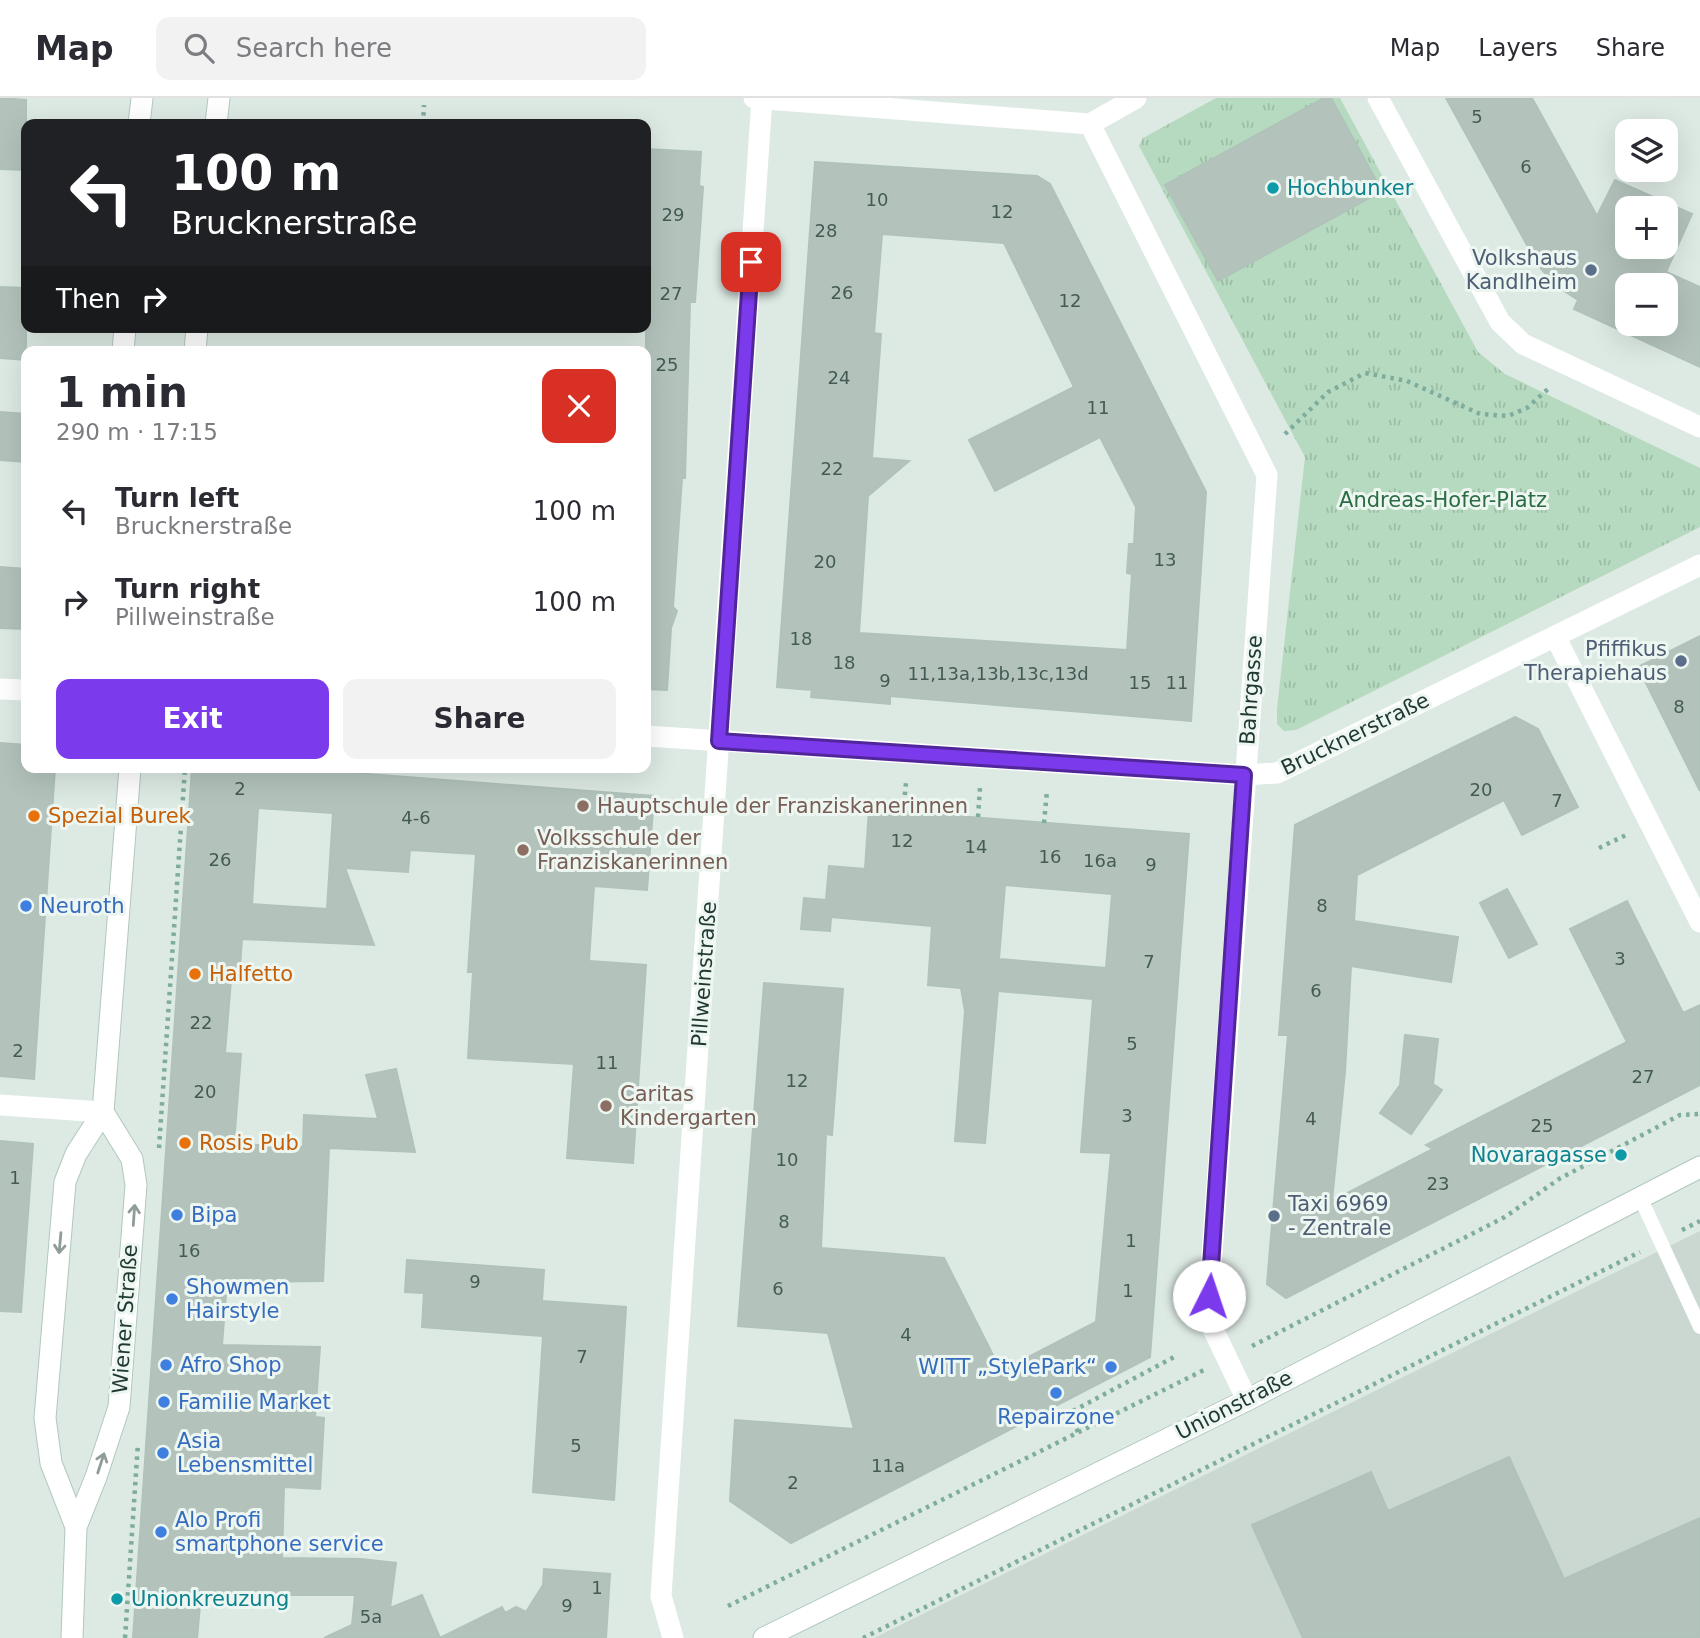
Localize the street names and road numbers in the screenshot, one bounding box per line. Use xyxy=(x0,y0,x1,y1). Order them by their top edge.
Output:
street label: Bahrgasse xyxy=(1235,634,1267,746)
street label: Brucknerstraße xyxy=(1277,688,1433,780)
street label: Pillweinstraße xyxy=(687,900,721,1048)
street label: Wiener Straße xyxy=(108,1243,142,1395)
street label: Unionstraße xyxy=(1172,1365,1296,1445)

